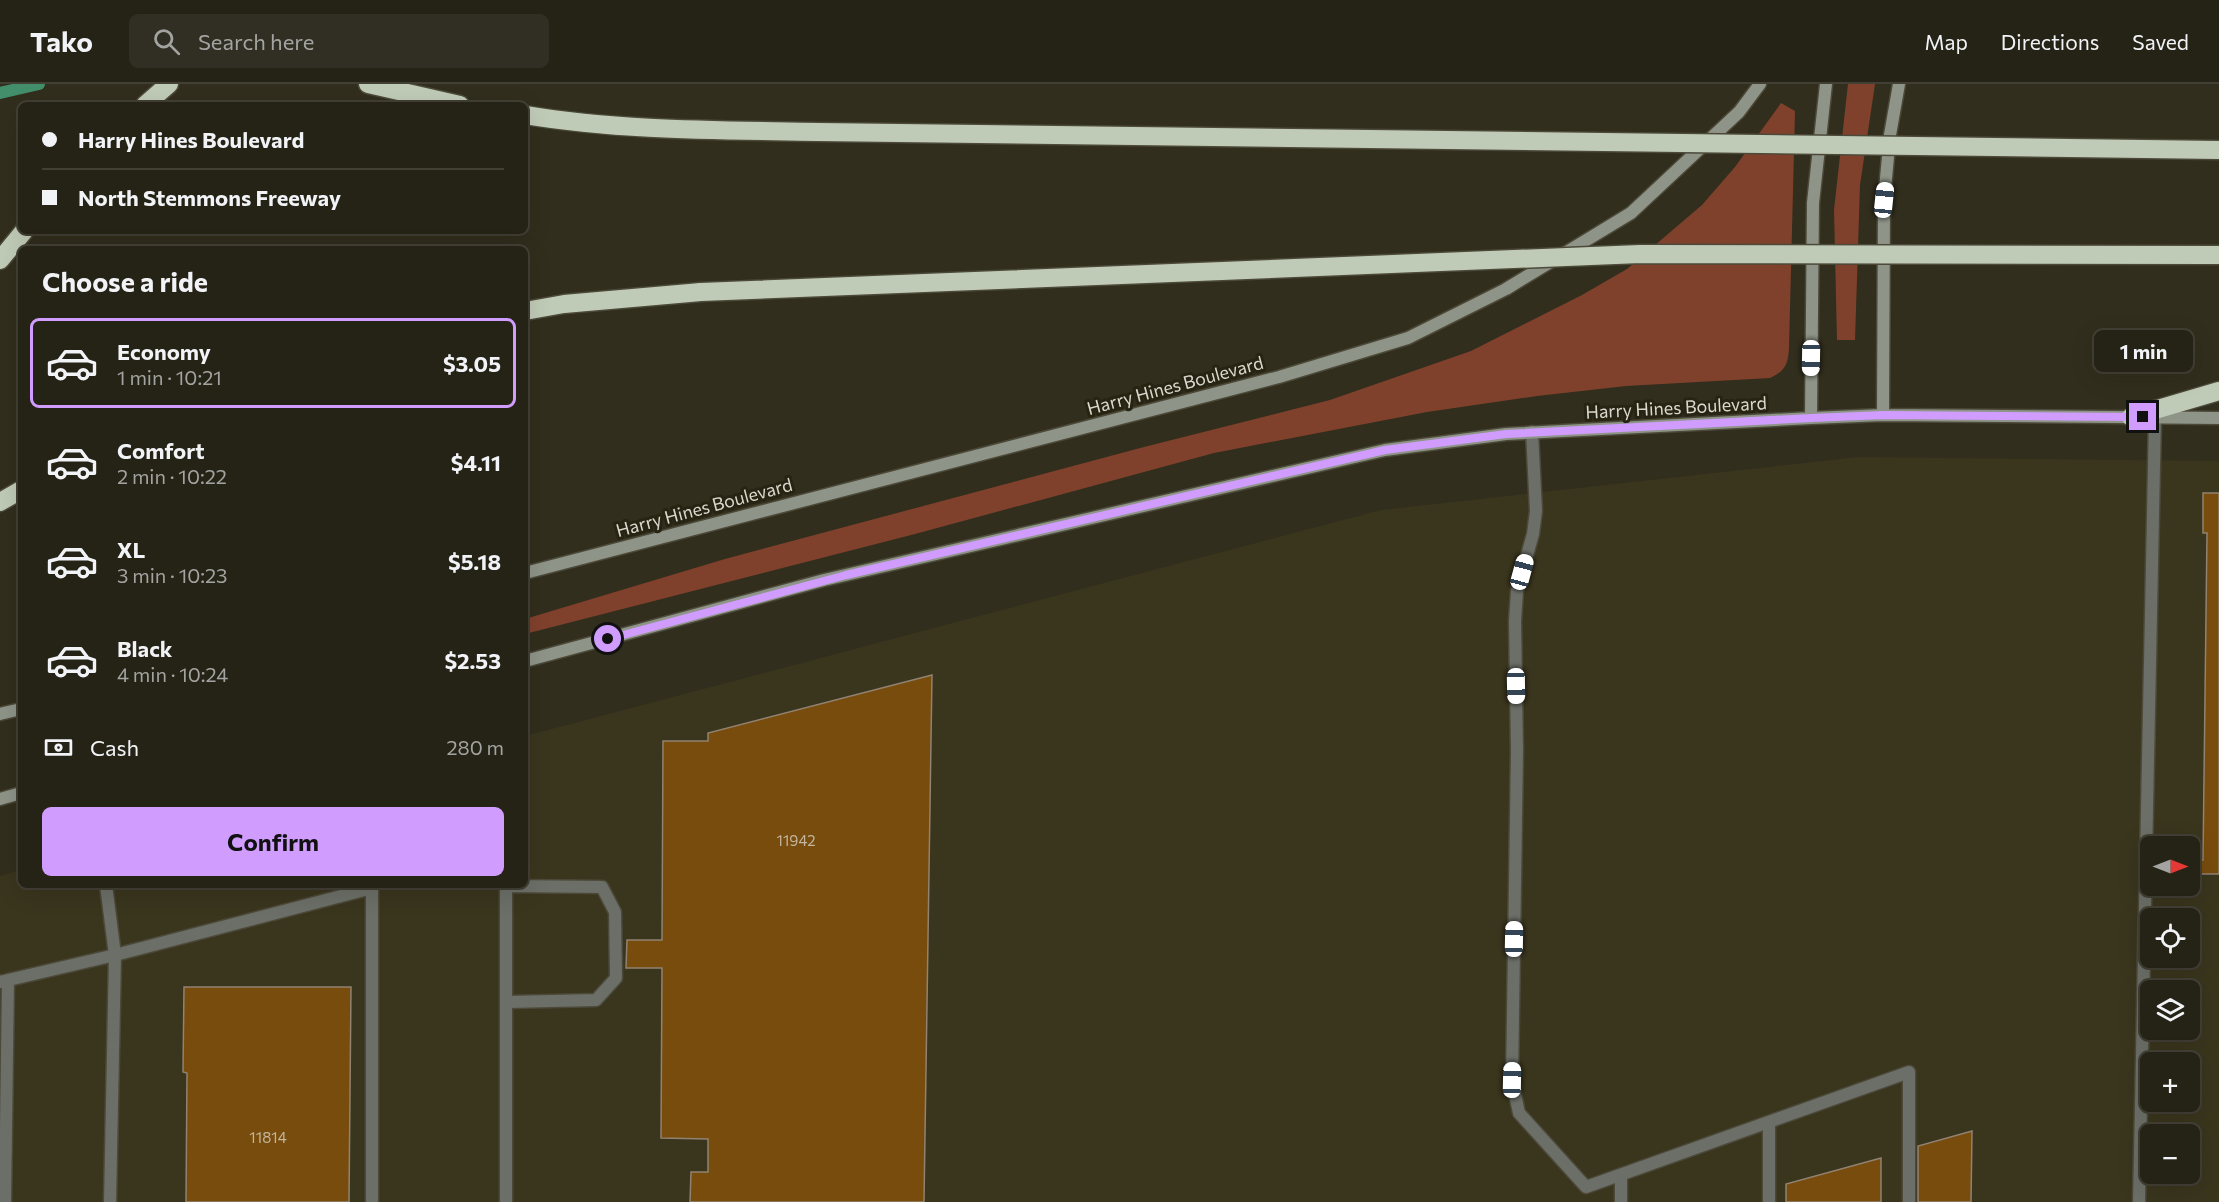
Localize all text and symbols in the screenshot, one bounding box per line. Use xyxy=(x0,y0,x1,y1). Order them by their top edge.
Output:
search box xyxy=(129,14,549,68)
text: Tako xyxy=(30,24,93,58)
icon: search xyxy=(150,25,183,58)
text: Search here xyxy=(198,28,314,55)
text: Map xyxy=(1925,29,1968,54)
text: Directions xyxy=(2001,29,2099,54)
text: Saved xyxy=(2132,29,2189,54)
text: Harry Hines Boulevard xyxy=(78,126,304,153)
car xyxy=(1873,181,1895,219)
text: North Stemmons Freeway xyxy=(78,184,341,211)
text: Choose a ride xyxy=(42,265,208,298)
callout: 1 min xyxy=(2094,330,2192,372)
icon: car xyxy=(45,336,99,390)
text: Economy xyxy=(117,338,211,365)
text: 1 min xyxy=(2120,339,2167,363)
car xyxy=(1802,340,1820,376)
text: $3.05 xyxy=(443,350,501,377)
street label: Harry Hines Boulevard xyxy=(1084,351,1266,419)
text: 1 min · 10:21 xyxy=(117,365,222,389)
street label: Harry Hines Boulevard xyxy=(1585,391,1767,423)
route end xyxy=(2129,403,2156,430)
icon: car xyxy=(45,435,99,489)
text: Comfort xyxy=(117,437,205,464)
text: $4.11 xyxy=(451,449,501,476)
text: 2 min · 10:22 xyxy=(117,464,227,488)
street label: Harry Hines Boulevard xyxy=(613,473,795,541)
icon: car xyxy=(45,534,99,588)
text: XL xyxy=(117,536,145,563)
text: $5.18 xyxy=(448,548,501,575)
car xyxy=(1509,552,1535,592)
text: 3 min · 10:23 xyxy=(117,563,228,587)
route start xyxy=(594,625,621,652)
icon: car xyxy=(45,633,99,687)
text: Black xyxy=(117,635,172,662)
text: $2.53 xyxy=(444,647,501,674)
text: 4 min · 10:24 xyxy=(117,662,228,686)
car xyxy=(1507,668,1525,704)
icon: cash xyxy=(42,731,75,764)
text: Cash xyxy=(90,734,139,761)
text: 280 m xyxy=(446,735,504,759)
button: Confirm xyxy=(42,807,504,876)
house number: 11942 xyxy=(776,831,816,849)
north arrow xyxy=(2140,836,2200,896)
map controls xyxy=(2140,836,2200,1184)
button: locate xyxy=(2140,908,2200,968)
car xyxy=(1505,921,1523,957)
button: layers xyxy=(2140,980,2200,1040)
button: + xyxy=(2140,1052,2200,1112)
car xyxy=(1503,1062,1521,1098)
button: − xyxy=(2140,1124,2200,1184)
house number: 11814 xyxy=(249,1128,287,1146)

